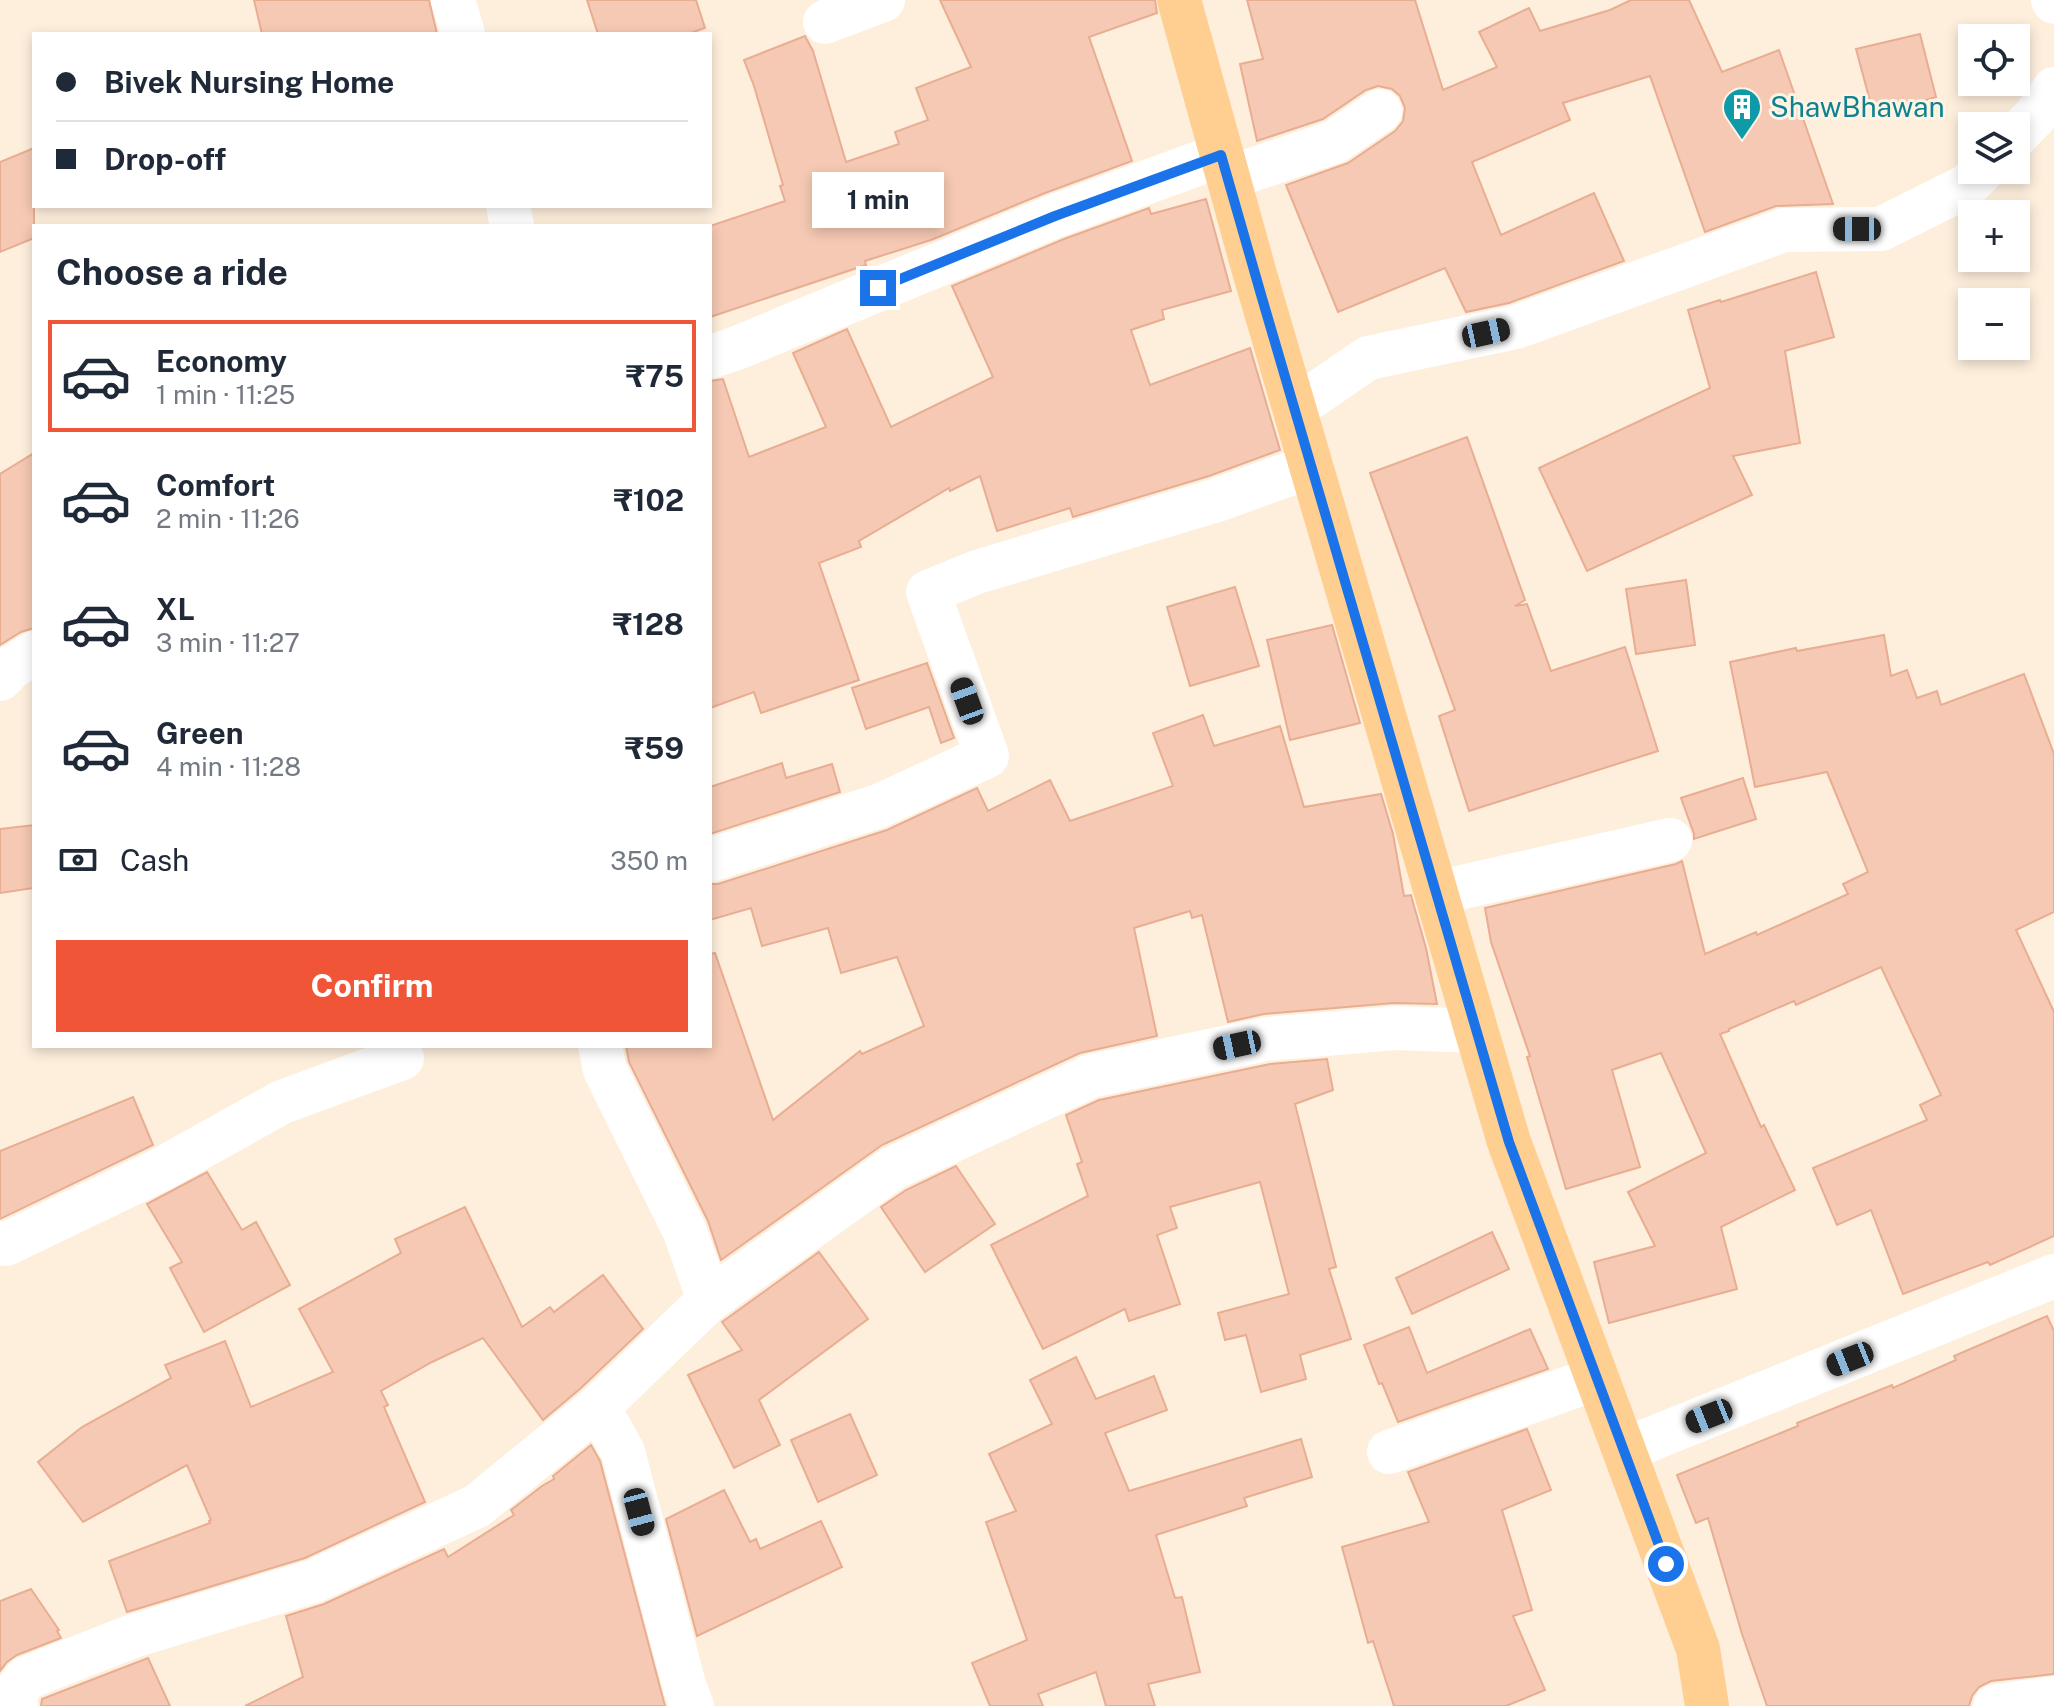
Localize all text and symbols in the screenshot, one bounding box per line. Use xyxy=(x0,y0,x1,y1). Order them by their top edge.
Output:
map controls xyxy=(1958,24,2030,360)
button: locate xyxy=(1958,24,2030,96)
text: Bivek Nursing Home xyxy=(104,64,394,100)
building icon: ShawBhawan xyxy=(1721,86,1763,141)
place label: ShawBhawan xyxy=(1770,90,1945,123)
button: layers xyxy=(1958,112,2030,184)
text: Drop-off xyxy=(104,141,226,177)
callout: 1 min xyxy=(812,172,944,228)
text: 1 min xyxy=(847,184,909,215)
button: + xyxy=(1958,200,2030,272)
car xyxy=(1833,217,1881,241)
text: Choose a ride xyxy=(56,251,288,293)
route end xyxy=(860,270,896,306)
button: − xyxy=(1958,288,2030,360)
car xyxy=(1460,316,1512,350)
icon: car xyxy=(60,340,132,412)
text: Economy xyxy=(156,343,287,379)
text: ₹75 xyxy=(626,358,684,394)
text: 1 min · 11:25 xyxy=(156,379,295,410)
icon: car xyxy=(60,464,132,536)
text: Comfort xyxy=(156,467,275,503)
text: ₹102 xyxy=(613,482,684,518)
text: 2 min · 11:26 xyxy=(156,503,300,534)
icon: car xyxy=(60,588,132,660)
text: XL xyxy=(156,591,195,627)
text: ₹128 xyxy=(613,606,684,642)
text: 3 min · 11:27 xyxy=(156,627,300,658)
car xyxy=(948,674,986,728)
icon: car xyxy=(60,712,132,784)
text: Green xyxy=(156,715,243,751)
text: ₹59 xyxy=(625,730,684,766)
text: 4 min · 11:28 xyxy=(156,751,301,782)
icon: cash xyxy=(56,838,100,882)
text: Cash xyxy=(120,842,189,878)
text: 350 m xyxy=(610,845,688,876)
button: Confirm xyxy=(56,940,688,1032)
car xyxy=(1211,1028,1263,1062)
car xyxy=(1823,1339,1877,1379)
car xyxy=(1682,1396,1736,1436)
car xyxy=(621,1486,657,1538)
route start xyxy=(1648,1546,1684,1582)

